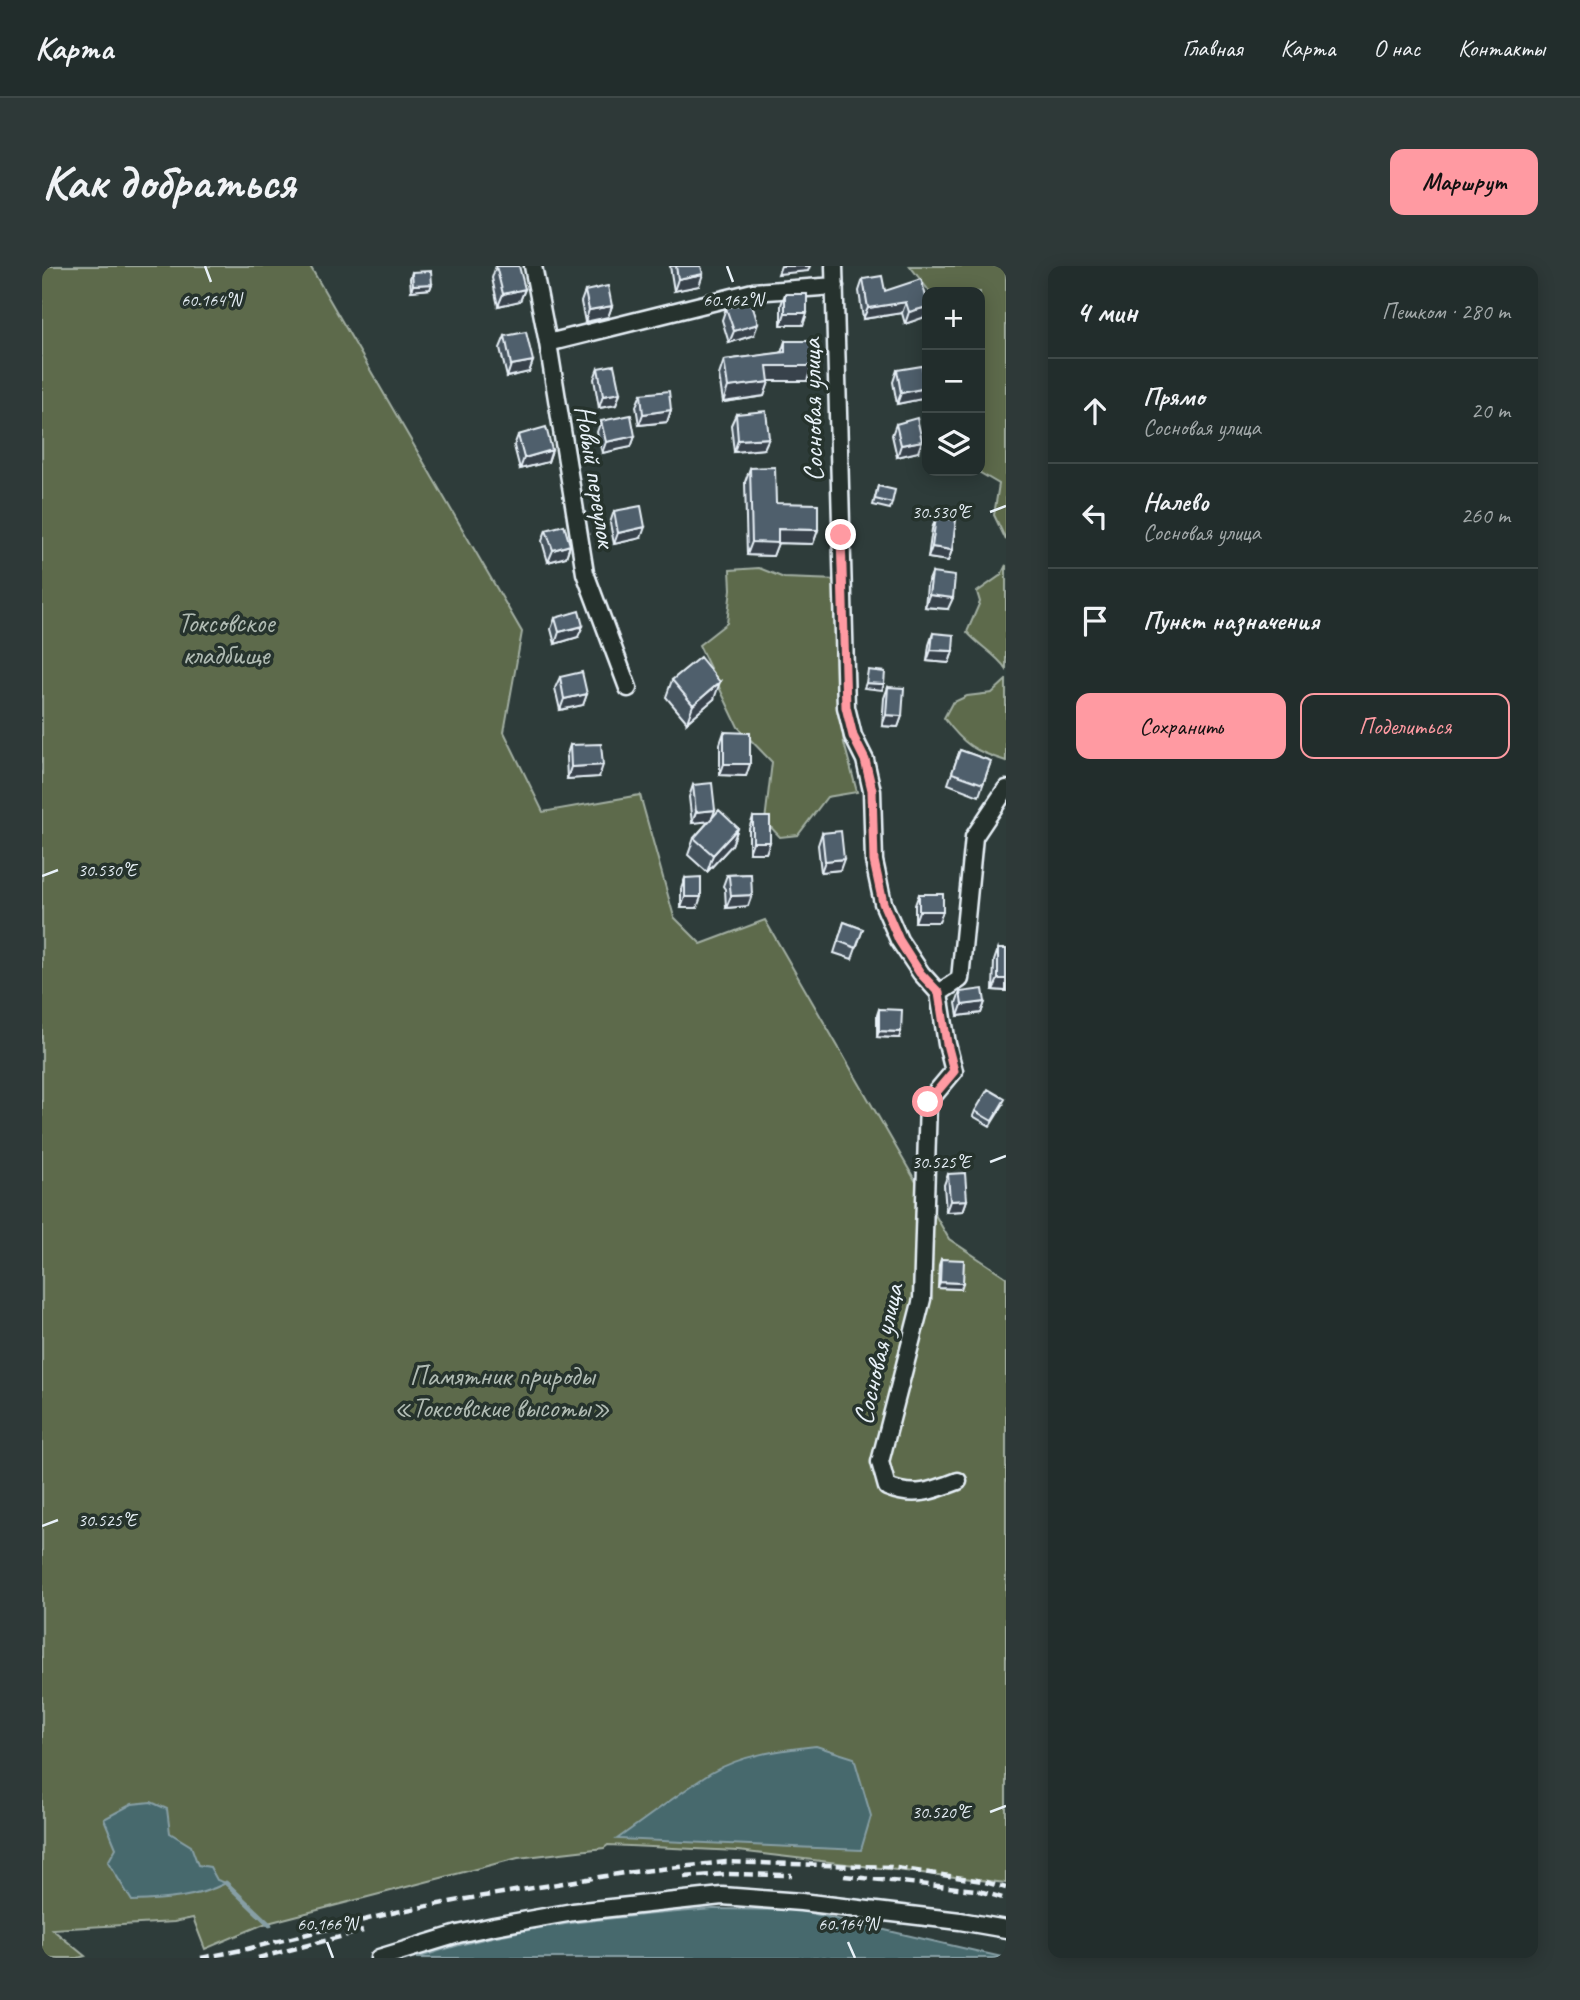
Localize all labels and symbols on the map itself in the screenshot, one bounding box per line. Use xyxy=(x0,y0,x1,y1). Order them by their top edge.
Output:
text: 60.164°N xyxy=(181,289,244,311)
text: 60.162°N xyxy=(703,289,766,311)
street label: Сосновая улица xyxy=(793,336,831,482)
street label: Новый переулок xyxy=(568,402,625,552)
text: 30.530°E xyxy=(912,501,973,523)
route end xyxy=(825,519,856,550)
park label: Токсовское кладбище xyxy=(178,605,276,672)
text: 30.530°E xyxy=(78,859,139,881)
route start xyxy=(912,1086,943,1117)
text: 30.525°E xyxy=(912,1151,973,1173)
street label: Сосновая улица xyxy=(845,1279,912,1428)
park label: Памятник природы «Токсовские высоты» xyxy=(394,1358,610,1425)
text: 30.525°E xyxy=(78,1509,139,1531)
text: 30.520°E xyxy=(912,1801,973,1823)
text: 60.166°N xyxy=(297,1913,360,1935)
text: 60.164°N xyxy=(818,1913,881,1935)

